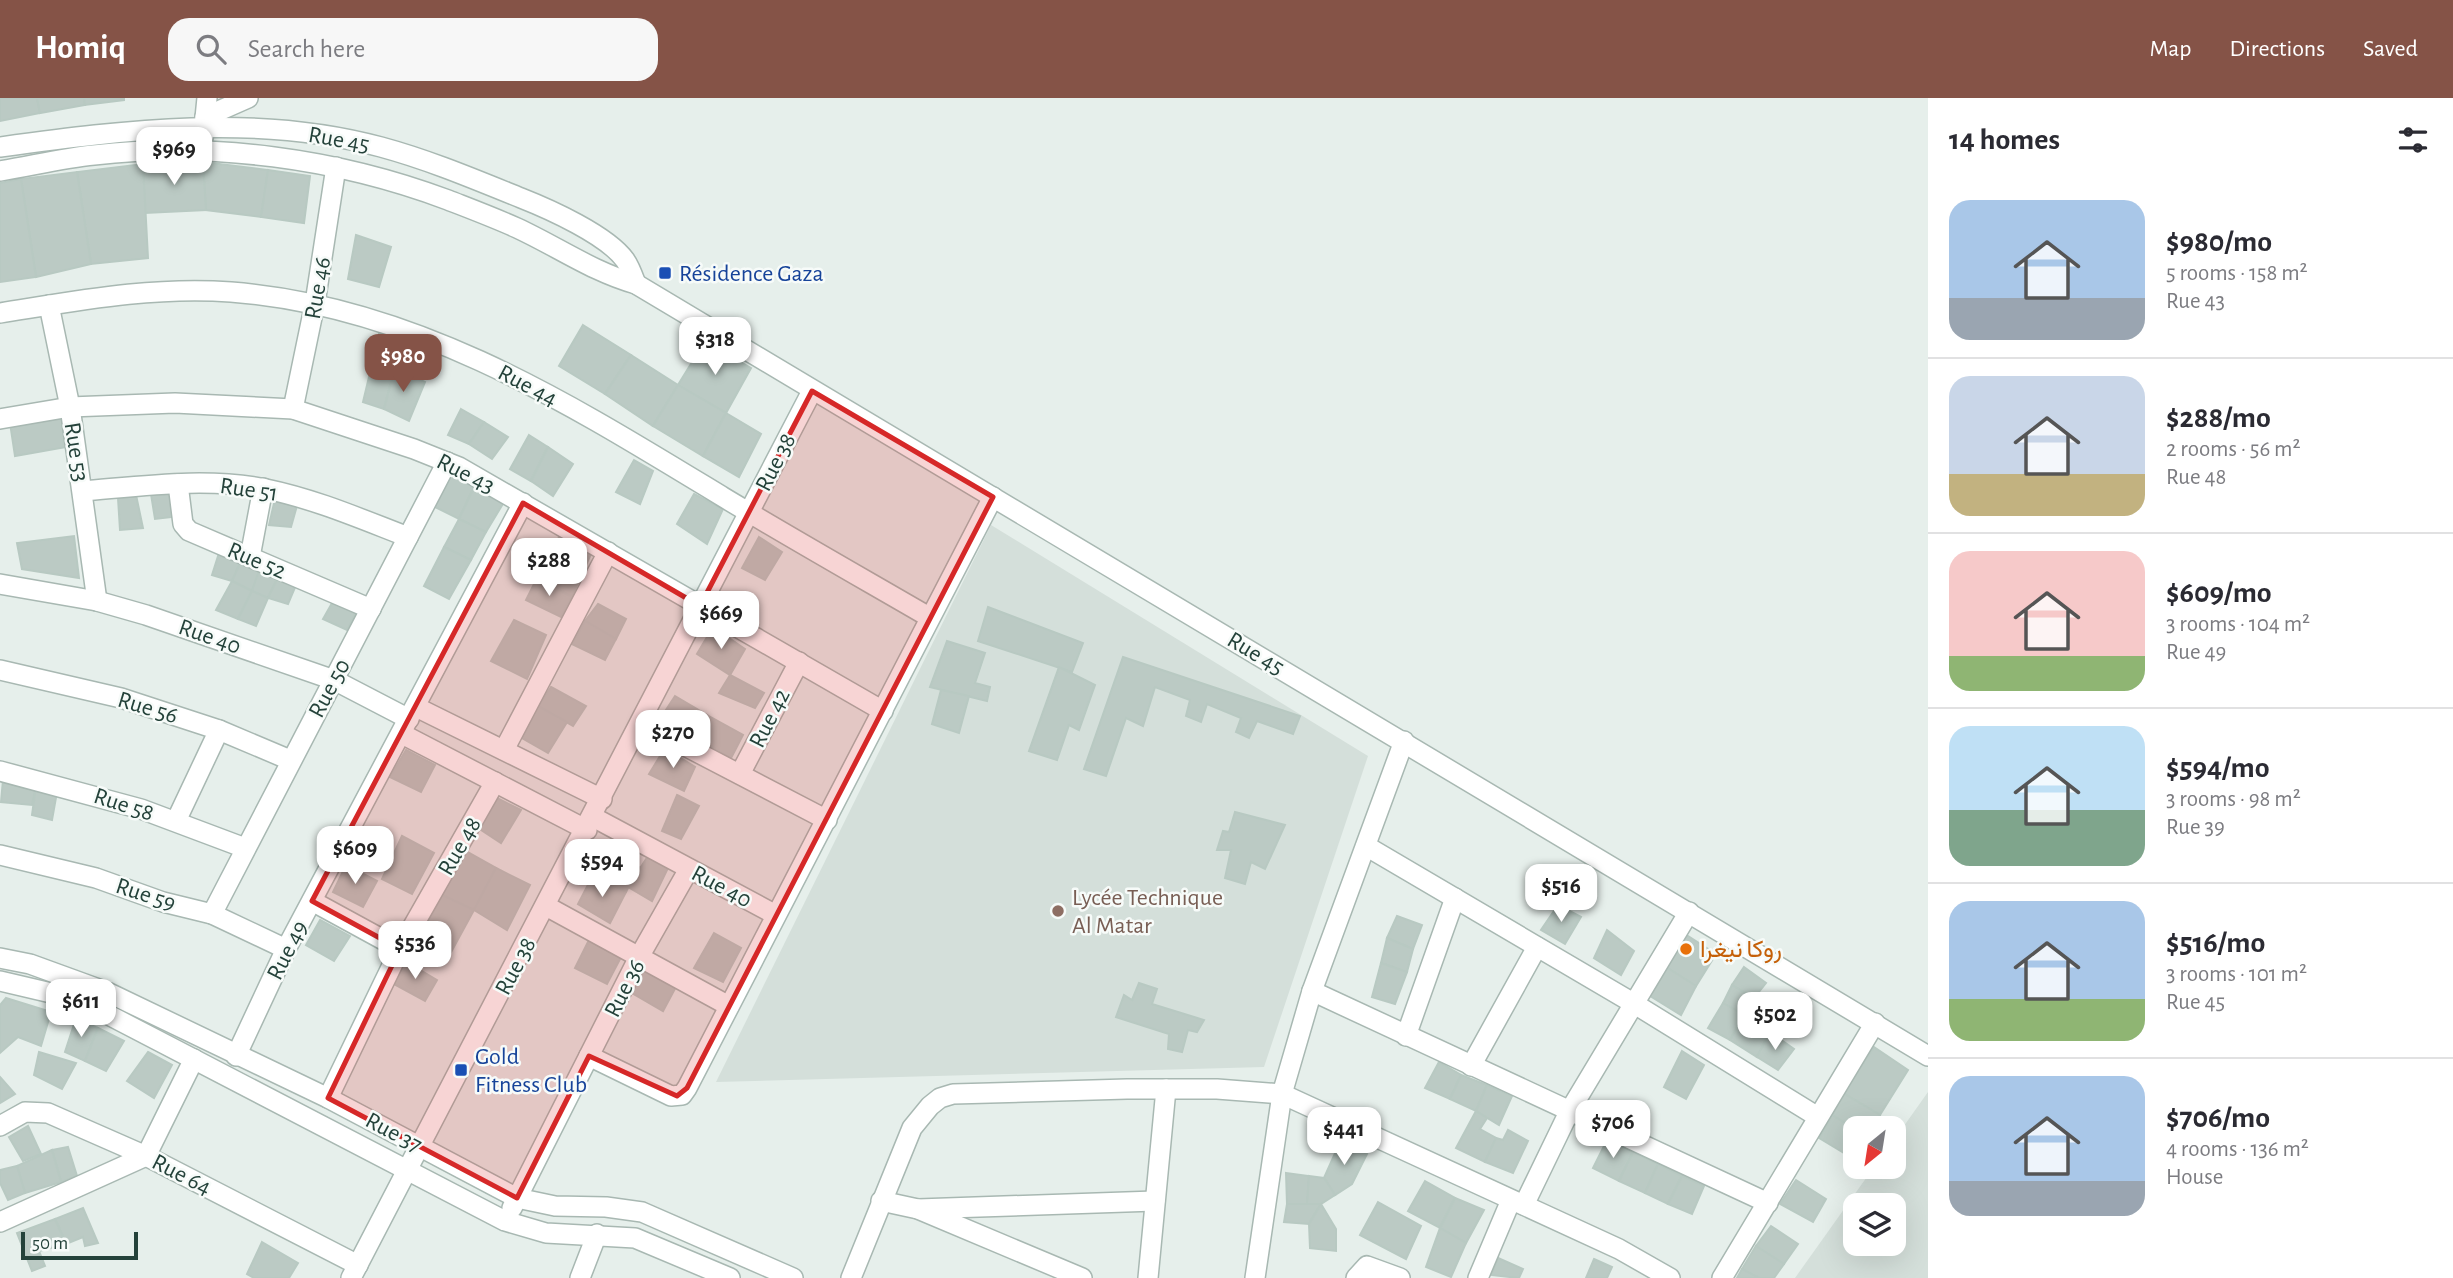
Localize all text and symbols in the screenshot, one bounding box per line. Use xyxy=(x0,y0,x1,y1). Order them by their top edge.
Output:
search box xyxy=(168,18,658,81)
icon: search xyxy=(192,30,230,68)
text: Homiq xyxy=(35,32,126,65)
text: Search here xyxy=(248,36,365,62)
text: Map xyxy=(2149,37,2191,61)
text: Directions xyxy=(2229,37,2325,61)
text: Saved xyxy=(2363,37,2418,61)
icon: filters xyxy=(2394,121,2432,159)
street label: Rue 45 xyxy=(306,123,371,157)
text: 14 homes xyxy=(1949,125,2060,155)
pin: $969 xyxy=(133,127,215,187)
text: $969 xyxy=(152,138,196,161)
text: $980/mo xyxy=(2166,227,2272,257)
icon: home xyxy=(2005,228,2089,312)
street label: Rue 46 xyxy=(301,255,335,321)
place label: Résidence Gaza xyxy=(679,262,824,286)
text: 5 rooms · 158 m² xyxy=(2166,262,2308,285)
marker: Résidence Gaza xyxy=(657,265,673,281)
text: Rue 43 xyxy=(2166,290,2225,313)
pin: $318 xyxy=(674,317,756,377)
text: $318 xyxy=(695,328,735,351)
pin: $980 xyxy=(362,334,444,394)
text: $980 xyxy=(381,345,425,368)
street label: Rue 44 xyxy=(494,360,561,411)
text: $288/mo xyxy=(2166,403,2271,433)
icon: home xyxy=(2005,404,2089,488)
street label: Rue 53 xyxy=(59,421,93,484)
street label: Rue 38 xyxy=(751,430,801,495)
text: 2 rooms · 56 m² xyxy=(2166,438,2300,461)
street label: Rue 43 xyxy=(433,449,498,499)
text: Rue 48 xyxy=(2166,466,2226,489)
street label: Rue 51 xyxy=(218,474,279,506)
street label: Rue 52 xyxy=(224,538,289,584)
pin: $288 xyxy=(508,538,590,598)
text: $288 xyxy=(527,549,571,572)
text: $609/mo xyxy=(2166,578,2272,608)
icon: home xyxy=(2005,579,2089,663)
pin: $669 xyxy=(680,592,762,651)
text: $669 xyxy=(699,602,743,625)
text: 3 rooms · 104 m² xyxy=(2166,613,2310,636)
street label: Rue 40 xyxy=(175,615,244,659)
street label: Rue 45 xyxy=(1223,628,1288,680)
text: Rue 49 xyxy=(2166,641,2226,664)
street label: Rue 50 xyxy=(305,655,355,722)
street label: Rue 42 xyxy=(745,685,795,752)
street label: Rue 56 xyxy=(115,688,181,728)
pin: $270 xyxy=(632,710,714,770)
text: $270 xyxy=(651,721,695,744)
text: $594/mo xyxy=(2166,753,2270,783)
icon: home xyxy=(2005,754,2089,838)
street label: Rue 58 xyxy=(91,784,157,826)
text: 3 rooms · 98 m² xyxy=(2166,788,2301,811)
street label: Rue 48 xyxy=(434,813,486,880)
text: Rue 39 xyxy=(2166,816,2225,839)
pin: $609 xyxy=(314,826,396,886)
text: $609 xyxy=(333,837,377,860)
pin: $594 xyxy=(561,840,643,899)
text: $594 xyxy=(581,850,623,873)
street label: Rue 40 xyxy=(688,861,756,913)
pin: $516 xyxy=(1520,864,1602,924)
street label: Rue 59 xyxy=(113,874,179,916)
text: $516 xyxy=(1541,875,1581,898)
place label: Lycée Technique Al Matar xyxy=(1072,886,1223,938)
marker: Lycée Technique Al Matar xyxy=(1050,903,1066,919)
street label: Rue 49 xyxy=(263,917,313,984)
pin: $536 xyxy=(374,922,456,981)
text: $516/mo xyxy=(2166,928,2265,958)
icon: home xyxy=(2005,929,2089,1013)
text: $536 xyxy=(394,932,436,955)
street label: Rue 38 xyxy=(491,934,541,999)
place label: روكا نيغرا xyxy=(1700,938,1782,964)
marker: روكا نيغرا xyxy=(1678,941,1694,957)
street label: Rue 36 xyxy=(600,956,649,1021)
text: 3 rooms · 101 m² xyxy=(2166,963,2307,986)
pin: $611 xyxy=(40,979,122,1039)
text: $611 xyxy=(62,990,100,1013)
text: Rue 45 xyxy=(2166,991,2225,1014)
pin: $502 xyxy=(1734,992,1816,1052)
text: $502 xyxy=(1753,1003,1797,1026)
place label: Gold Fitness Club xyxy=(475,1045,587,1097)
marker: Gold Fitness Club xyxy=(453,1062,469,1078)
pin: $706 xyxy=(1572,1100,1654,1160)
text: $706/mo xyxy=(2166,1103,2270,1133)
icon: home xyxy=(2005,1104,2089,1188)
street label: Rue 37 xyxy=(361,1108,426,1158)
pin: $441 xyxy=(1303,1108,1385,1167)
text: $706 xyxy=(1591,1111,1635,1134)
north arrow xyxy=(1843,1116,1906,1180)
map controls xyxy=(1843,1116,1906,1256)
text: $441 xyxy=(1323,1118,1365,1141)
text: 4 rooms · 136 m² xyxy=(2166,1138,2309,1161)
street label: Rue 64 xyxy=(148,1150,215,1200)
text: House xyxy=(2166,1166,2223,1189)
button: layers xyxy=(1843,1193,1906,1256)
scale bar xyxy=(21,1229,138,1261)
text: 50 m xyxy=(32,1234,68,1253)

